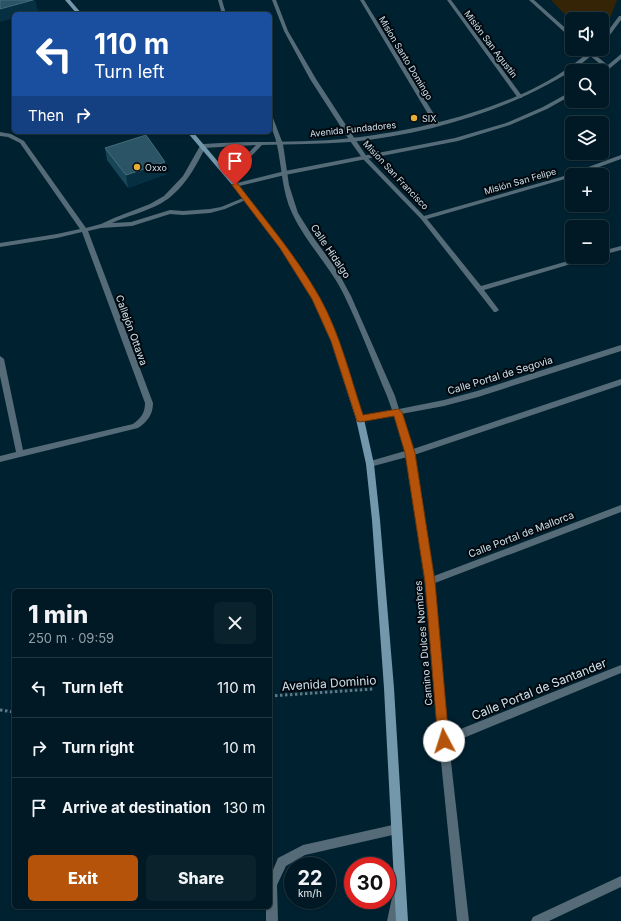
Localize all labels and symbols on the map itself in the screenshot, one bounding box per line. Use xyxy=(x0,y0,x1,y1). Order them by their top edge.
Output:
street label: Misión San Agustín xyxy=(462,8,520,80)
street label: Mision Santo Domingo xyxy=(377,14,435,102)
marker: SIX xyxy=(409,113,419,123)
place label: SIX xyxy=(422,113,436,124)
street label: Avenida Fundadores xyxy=(309,119,397,139)
street label: Mision San Francisco xyxy=(361,138,431,212)
pin xyxy=(218,144,252,185)
marker: Oxxo xyxy=(132,162,142,172)
place label: Oxxo xyxy=(145,162,167,173)
street label: Misión San Felipe xyxy=(483,165,557,197)
street label: Calle Hidalgo xyxy=(309,222,353,280)
street label: Callejón Ottawa xyxy=(114,293,150,367)
street label: Calle Portal de Segovia xyxy=(446,353,554,397)
street label: Calle Portal de Mallorca xyxy=(467,508,575,560)
street label: Camino a Dulces Nombres xyxy=(412,580,434,706)
street label: Calle Portal de Santander xyxy=(469,655,609,723)
street label: Avenida Dominio xyxy=(281,672,377,694)
position arrow xyxy=(423,720,465,762)
speed limit sign: 30 xyxy=(344,857,396,909)

